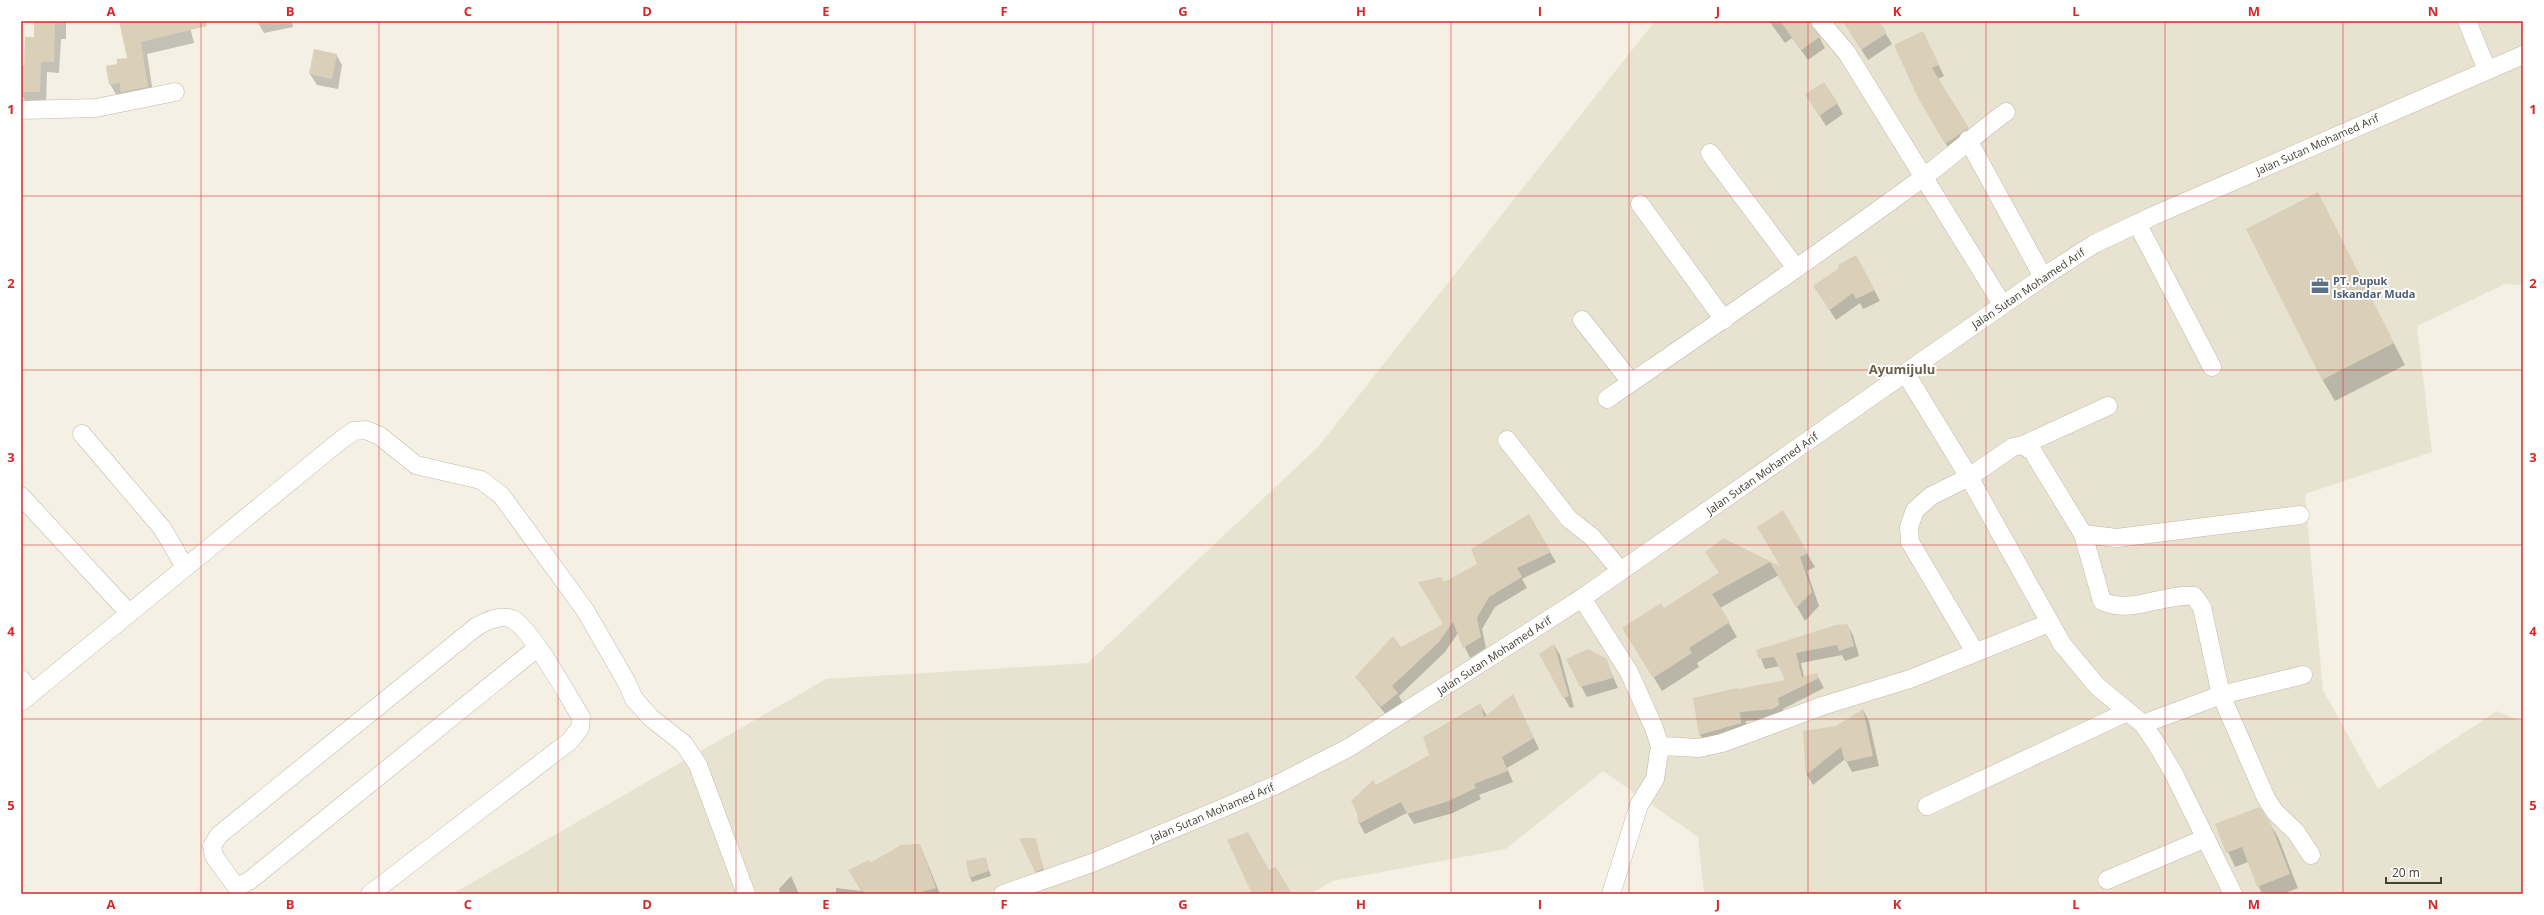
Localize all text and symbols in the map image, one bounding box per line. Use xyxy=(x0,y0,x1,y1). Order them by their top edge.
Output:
text: A xyxy=(107,2,116,20)
text: B xyxy=(286,2,295,20)
text: C xyxy=(464,2,472,20)
text: D xyxy=(642,2,652,20)
text: E xyxy=(822,2,830,20)
text: F xyxy=(1000,2,1008,20)
text: G xyxy=(1178,2,1188,20)
text: H xyxy=(1356,2,1366,20)
text: I xyxy=(1538,2,1542,20)
text: J xyxy=(1715,2,1720,20)
text: K xyxy=(1893,2,1902,20)
text: L xyxy=(2072,2,2080,20)
text: M xyxy=(2248,2,2260,20)
text: N xyxy=(2428,2,2438,20)
text: 1 xyxy=(7,100,15,118)
text: 1 xyxy=(2529,100,2537,118)
street label: Jalan Sutan Mohamed Arif xyxy=(2252,110,2382,178)
street label: Jalan Sutan Mohamed Arif xyxy=(1968,244,2088,332)
place label: PT. Pupuk Iskandar Muda xyxy=(2333,273,2415,301)
text: 2 xyxy=(7,274,15,292)
text: 2 xyxy=(2529,274,2537,292)
office icon: PT. Pupuk Iskandar Muda xyxy=(2310,276,2330,296)
district label: Ayumijulu xyxy=(1869,360,1935,378)
street label: Jalan Sutan Mohamed Arif xyxy=(1702,428,1822,518)
text: 3 xyxy=(7,448,15,466)
text: 3 xyxy=(2529,448,2537,466)
street label: Jalan Sutan Mohamed Arif xyxy=(1433,612,1555,698)
text: 4 xyxy=(7,622,15,640)
text: 4 xyxy=(2529,622,2537,640)
street label: Jalan Sutan Mohamed Arif xyxy=(1147,779,1277,845)
text: 5 xyxy=(7,796,15,814)
text: 5 xyxy=(2529,796,2537,814)
scale bar xyxy=(2386,859,2441,885)
text: 20 m xyxy=(2392,864,2420,881)
text: A xyxy=(107,895,116,913)
text: B xyxy=(286,895,295,913)
text: C xyxy=(464,895,472,913)
text: D xyxy=(642,895,652,913)
text: E xyxy=(822,895,830,913)
text: F xyxy=(1000,895,1008,913)
text: G xyxy=(1178,895,1188,913)
text: H xyxy=(1356,895,1366,913)
text: I xyxy=(1538,895,1542,913)
text: J xyxy=(1715,895,1720,913)
text: K xyxy=(1893,895,1902,913)
text: L xyxy=(2072,895,2080,913)
text: M xyxy=(2248,895,2260,913)
text: N xyxy=(2428,895,2438,913)

